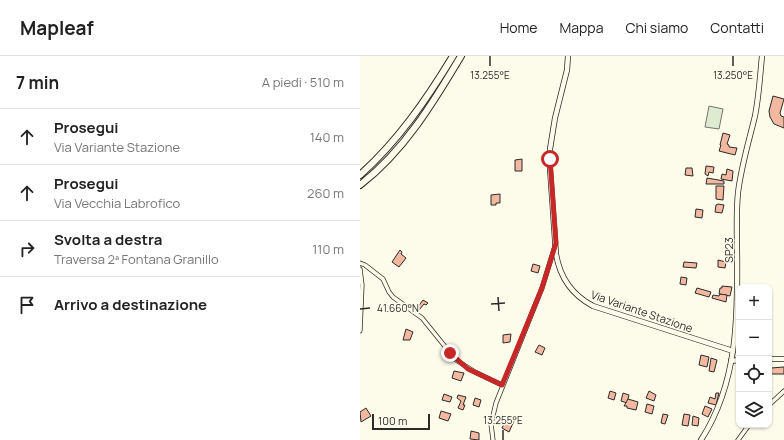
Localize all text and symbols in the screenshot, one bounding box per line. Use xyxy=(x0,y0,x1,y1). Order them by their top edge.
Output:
text: Mapleaf xyxy=(20,15,94,41)
text: Home xyxy=(500,18,538,37)
text: Mappa xyxy=(560,18,603,37)
text: Chi siamo xyxy=(625,18,688,37)
text: Contatti xyxy=(710,18,764,37)
text: 13.255°E xyxy=(470,68,510,82)
text: 13.250°E xyxy=(713,68,753,82)
text: 7 min xyxy=(16,71,59,94)
text: A piedi · 510 m xyxy=(262,73,344,91)
text: Prosegui xyxy=(54,117,118,138)
icon: ahead xyxy=(16,126,38,148)
text: 140 m xyxy=(310,128,344,146)
text: Via Variante Stazione xyxy=(54,138,180,156)
route start xyxy=(541,150,559,168)
text: Prosegui xyxy=(54,173,118,194)
icon: ahead xyxy=(16,182,38,204)
text: 260 m xyxy=(307,184,344,202)
text: Via Vecchia Labrofico xyxy=(54,194,180,212)
text: Svolta a destra xyxy=(54,229,162,250)
street label: SP23 xyxy=(721,237,736,263)
icon: right xyxy=(16,238,38,260)
text: 110 m xyxy=(312,240,344,258)
text: Traversa 2ª Fontana Granillo xyxy=(54,250,219,268)
map controls xyxy=(736,284,772,428)
button: + xyxy=(736,284,772,320)
street label: Via Variante Stazione xyxy=(589,287,695,336)
icon: arrive xyxy=(16,294,38,316)
text: Arrivo a destinazione xyxy=(54,294,207,315)
text: 41.660°N xyxy=(377,301,419,315)
button: − xyxy=(736,320,772,356)
route end xyxy=(441,344,459,362)
button: locate xyxy=(736,356,772,392)
button: layers xyxy=(736,392,772,428)
scale bar xyxy=(372,412,430,431)
text: 100 m xyxy=(378,413,407,428)
text: 13.255°E xyxy=(483,413,523,427)

